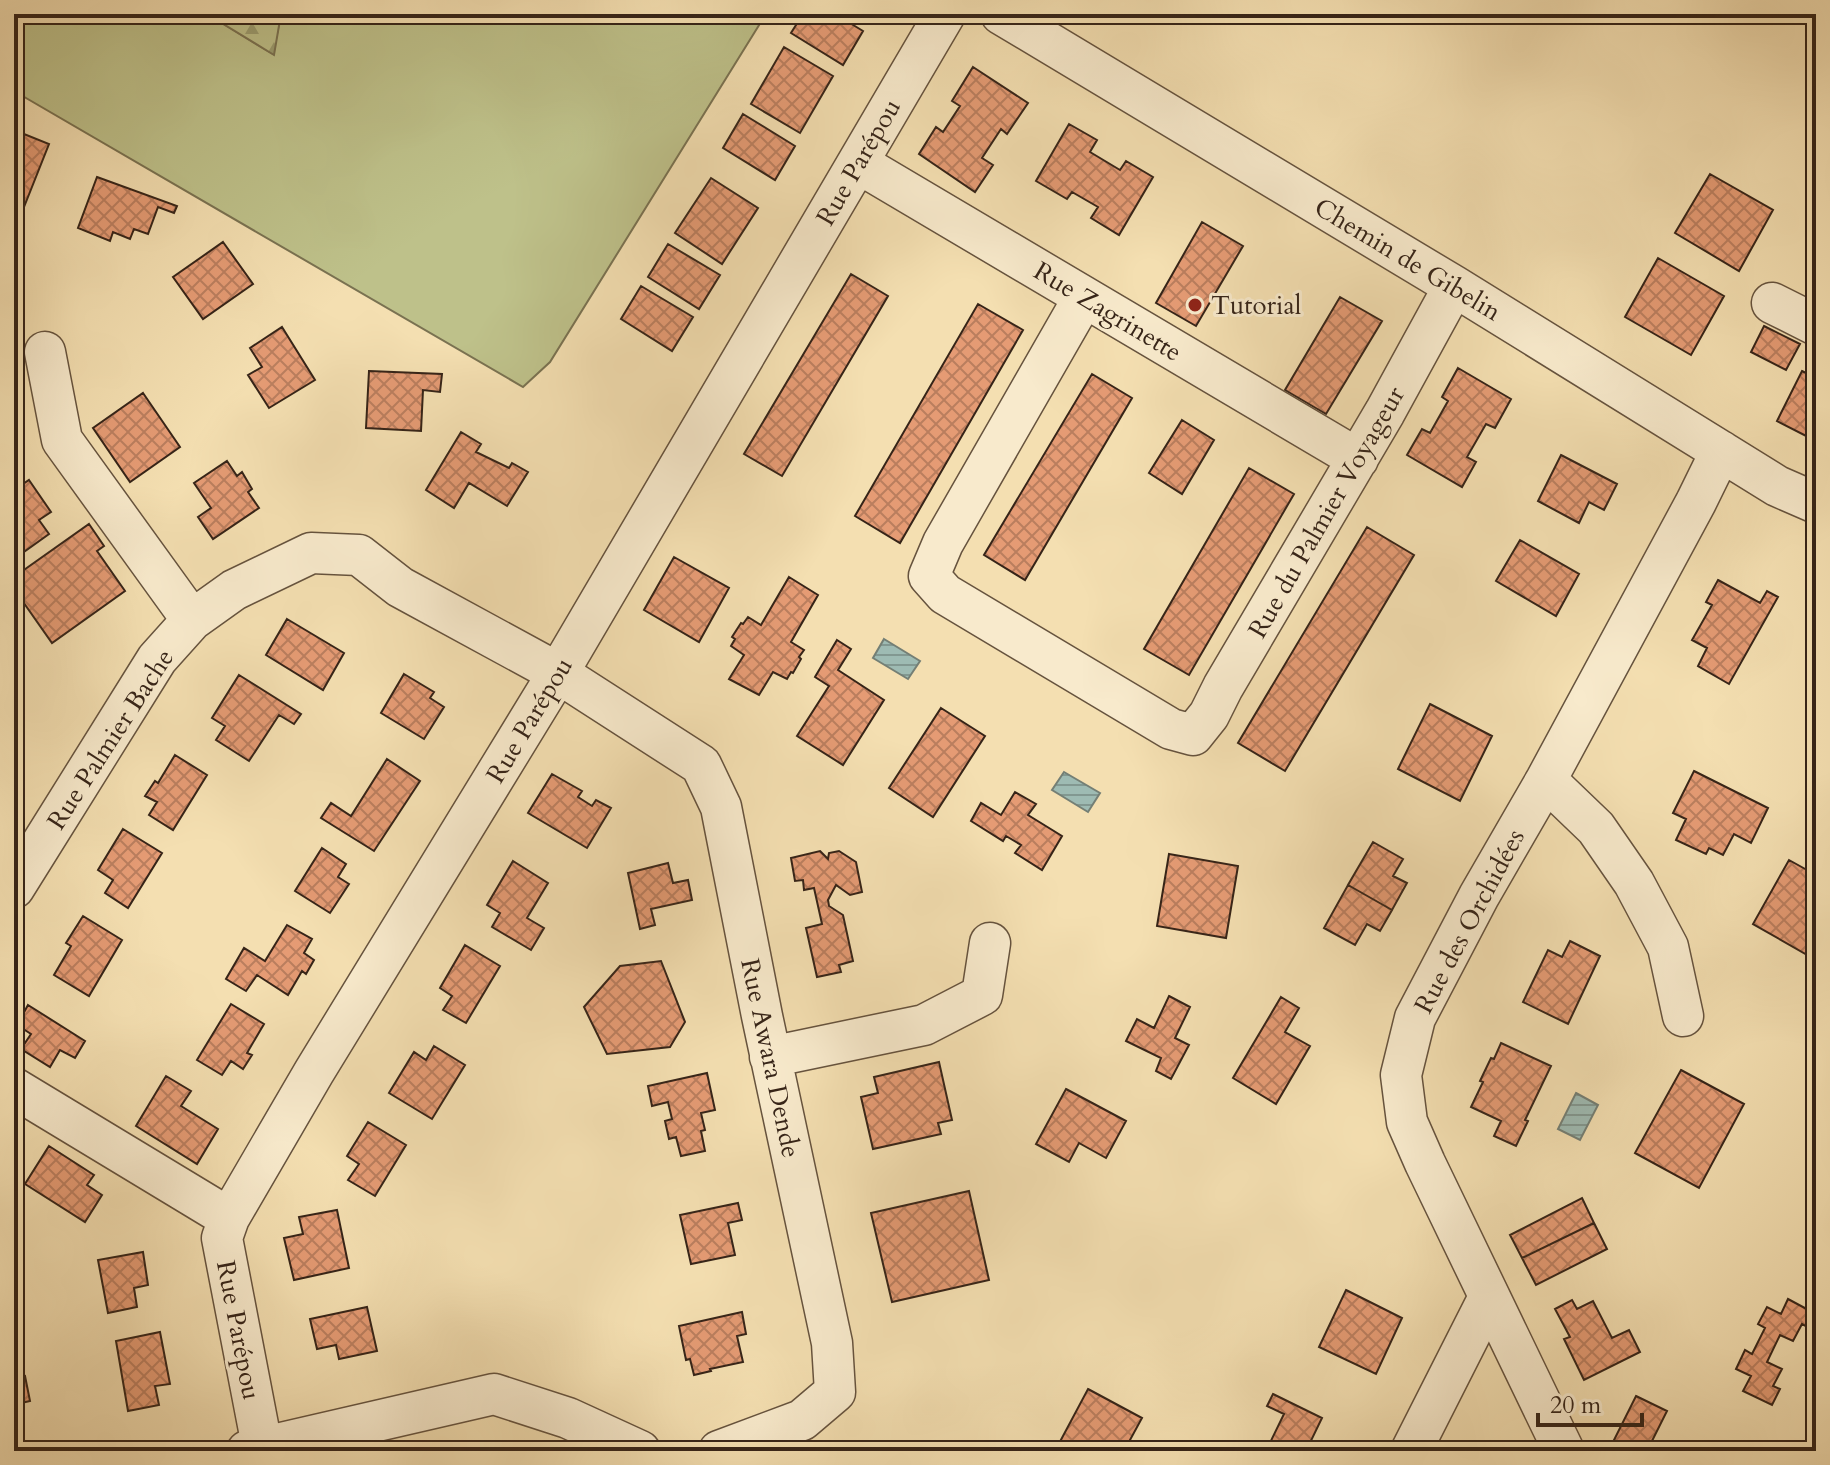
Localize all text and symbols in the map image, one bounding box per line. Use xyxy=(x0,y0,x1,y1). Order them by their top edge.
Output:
street label: Rue Parépou xyxy=(808,92,909,232)
street label: Chemin de Gibelin xyxy=(1308,190,1508,329)
street label: Rue Zagrinette xyxy=(1027,253,1188,369)
place label: Tutorial xyxy=(1211,288,1302,323)
marker: Tutorial xyxy=(1186,296,1204,314)
street label: Rue du Palmier Voyageur xyxy=(1240,380,1413,645)
street label: Rue Palmier Bache xyxy=(39,642,182,836)
street label: Rue Parépou xyxy=(478,651,581,790)
street label: Rue des Orchidées xyxy=(1406,823,1533,1019)
street label: Rue Awara Dende xyxy=(732,955,809,1161)
street label: Rue Parépou xyxy=(208,1257,269,1403)
scale bar xyxy=(1538,1377,1642,1427)
text: 20 m xyxy=(1550,1389,1602,1422)

